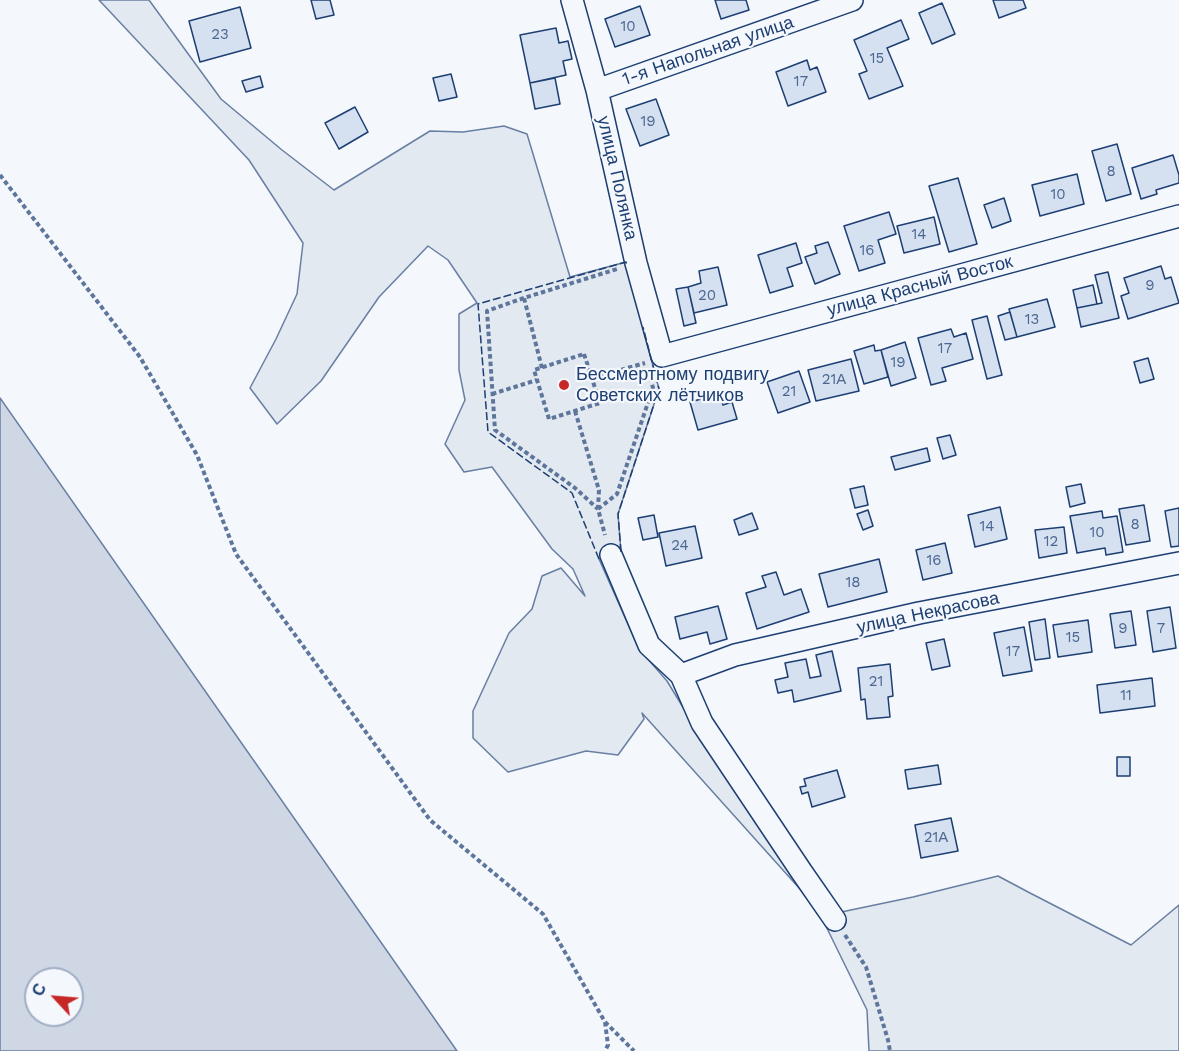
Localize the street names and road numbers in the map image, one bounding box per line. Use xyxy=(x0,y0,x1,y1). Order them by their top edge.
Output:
street label: 1-я Напольная улица xyxy=(620,12,796,90)
street label: улица Полянка xyxy=(592,114,642,242)
street label: улица Красный Восток xyxy=(825,251,1015,321)
street label: улица Некрасова xyxy=(855,587,1001,639)

